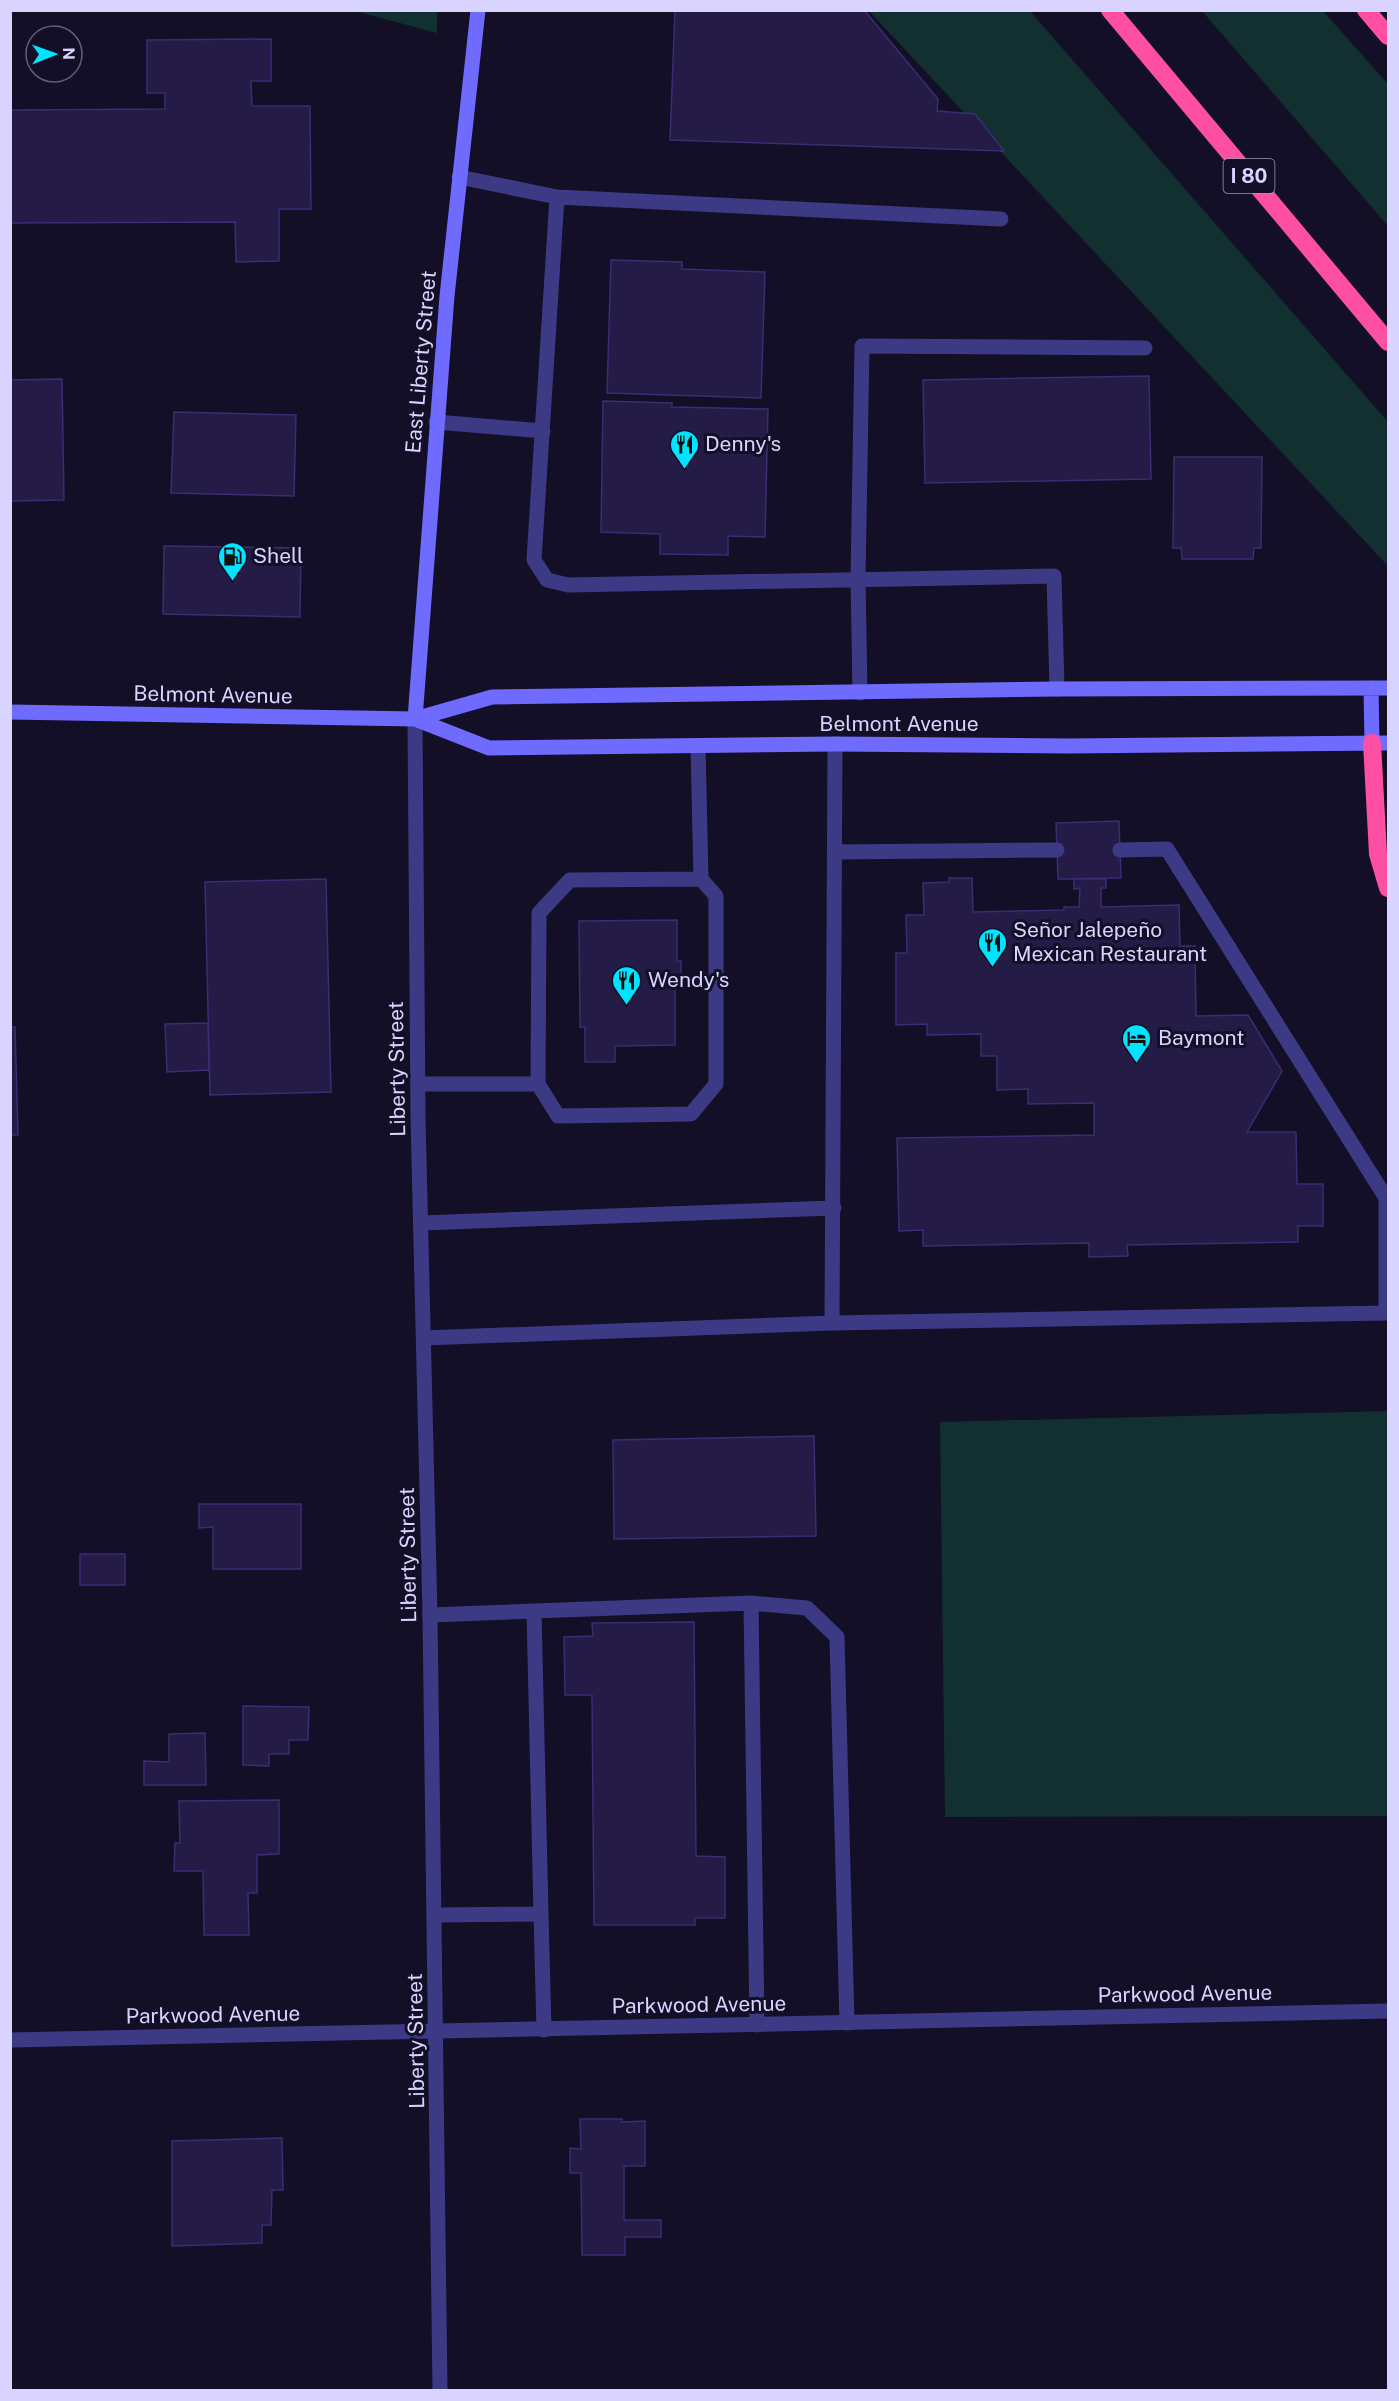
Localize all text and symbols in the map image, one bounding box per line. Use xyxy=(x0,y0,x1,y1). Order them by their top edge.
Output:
north arrow xyxy=(24,24,84,84)
text: N xyxy=(59,47,78,60)
road number: I 80 xyxy=(1224,159,1274,193)
street label: East Liberty Street xyxy=(400,269,441,455)
restaurant icon: Denny's xyxy=(668,428,700,470)
place label: Denny's xyxy=(705,431,781,456)
fuel station icon: Shell xyxy=(216,540,248,582)
place label: Shell xyxy=(253,543,303,568)
street label: Belmont Avenue xyxy=(133,681,293,708)
street label: Belmont Avenue xyxy=(819,711,979,736)
place label: Señor Jalepeño Mexican Restaurant xyxy=(1013,917,1207,966)
restaurant icon: Señor Jalepeño Mexican Restaurant xyxy=(976,926,1008,968)
restaurant icon: Wendy's xyxy=(611,964,643,1006)
place label: Wendy's xyxy=(648,967,729,992)
street label: Liberty Street xyxy=(383,1001,410,1137)
hotel icon: Baymont xyxy=(1121,1022,1153,1064)
place label: Baymont xyxy=(1158,1025,1244,1050)
street label: Liberty Street xyxy=(394,1487,421,1623)
street label: Liberty Street xyxy=(402,1973,429,2109)
street label: Parkwood Avenue xyxy=(1097,1979,1273,2008)
street label: Parkwood Avenue xyxy=(611,1990,787,2019)
street label: Parkwood Avenue xyxy=(125,2000,301,2029)

